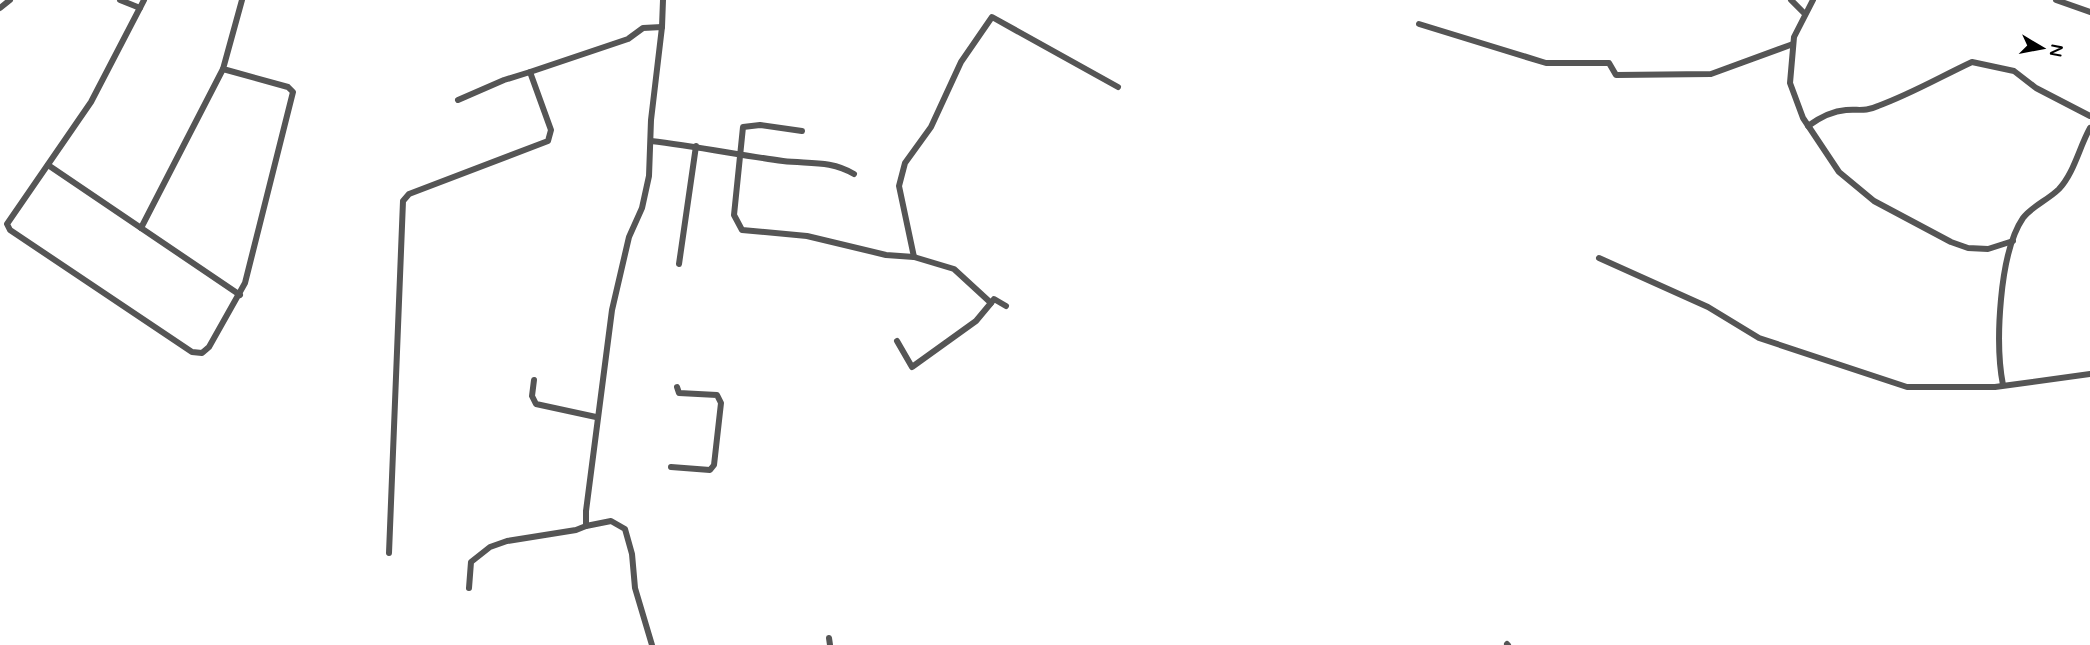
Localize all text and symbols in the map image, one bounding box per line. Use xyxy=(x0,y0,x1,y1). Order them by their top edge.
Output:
north arrow xyxy=(2012,18,2072,78)
text: N xyxy=(2045,42,2067,58)

